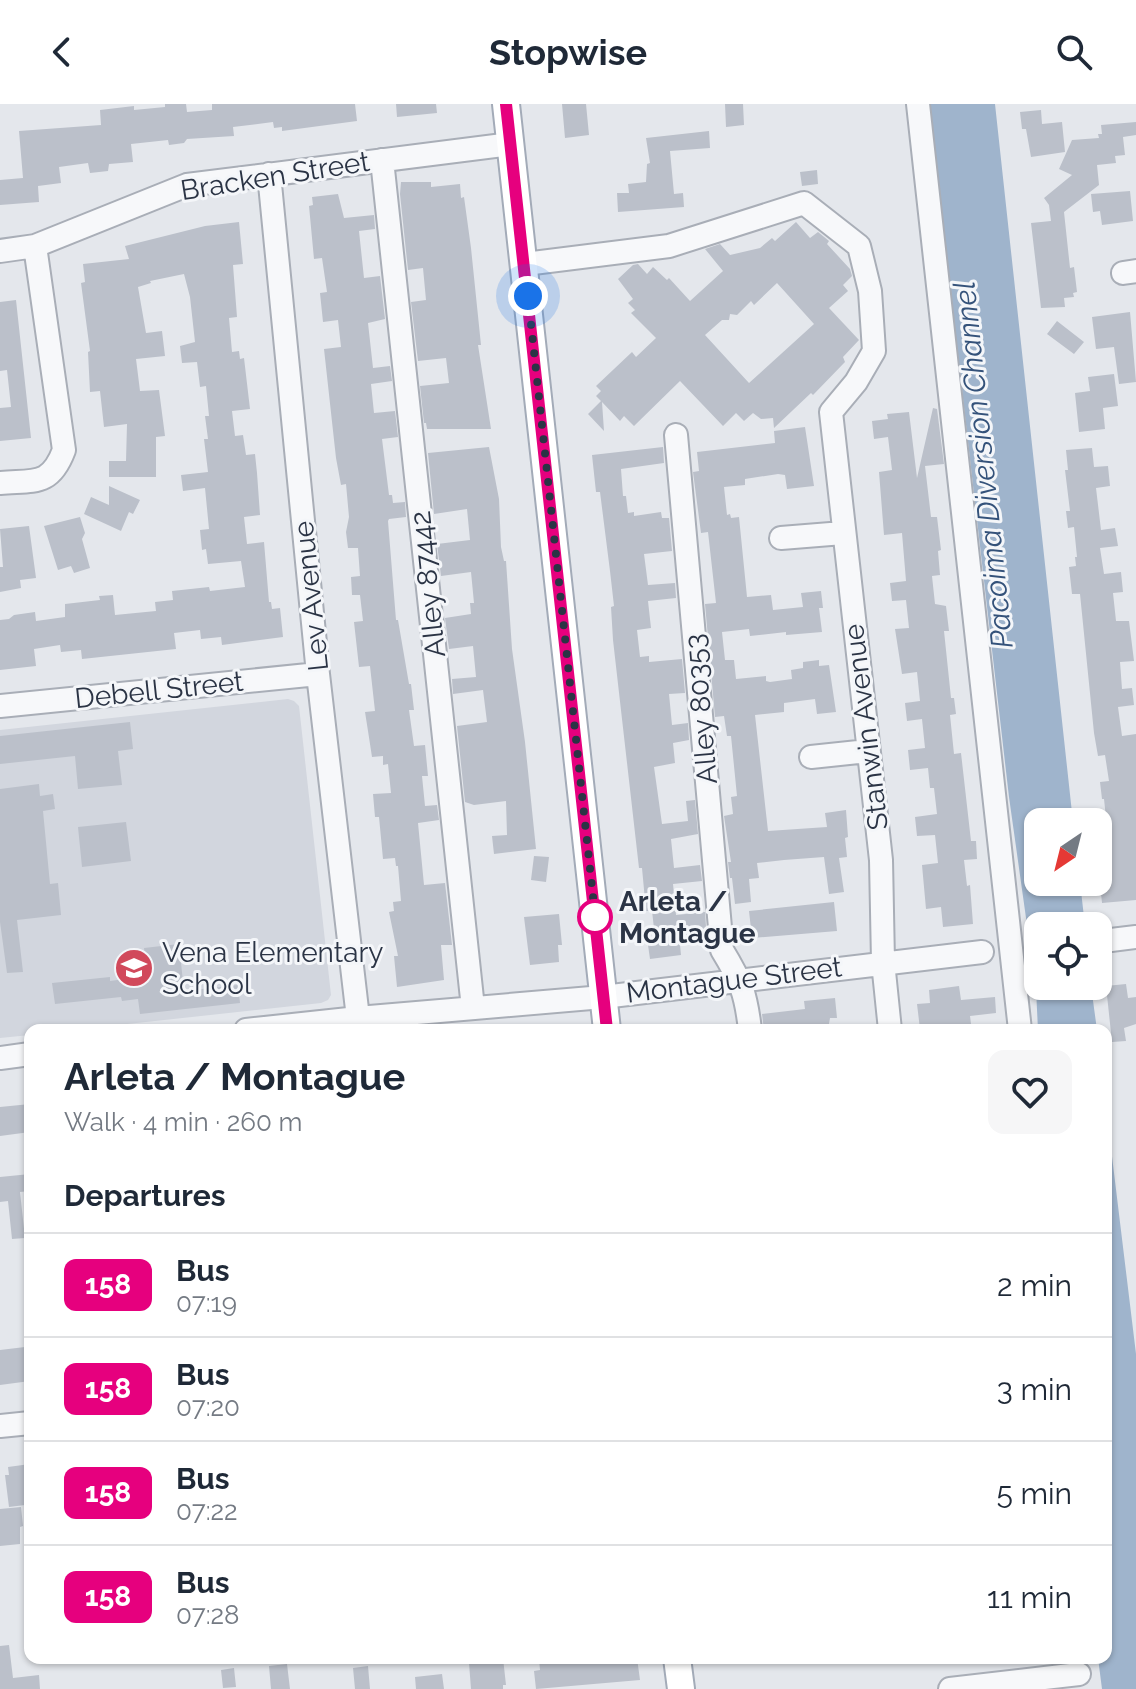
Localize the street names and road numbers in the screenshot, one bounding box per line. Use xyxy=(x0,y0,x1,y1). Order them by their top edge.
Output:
street label: Bracken Street xyxy=(178,145,372,207)
street label: Alley 87442 xyxy=(404,509,452,659)
street label: Lev Avenue xyxy=(287,519,335,673)
street label: Stanwin Avenue xyxy=(837,622,895,832)
street label: Alley 80353 xyxy=(678,633,724,785)
street label: Debell Street xyxy=(73,665,246,715)
street label: Montague Street xyxy=(624,950,844,1010)

